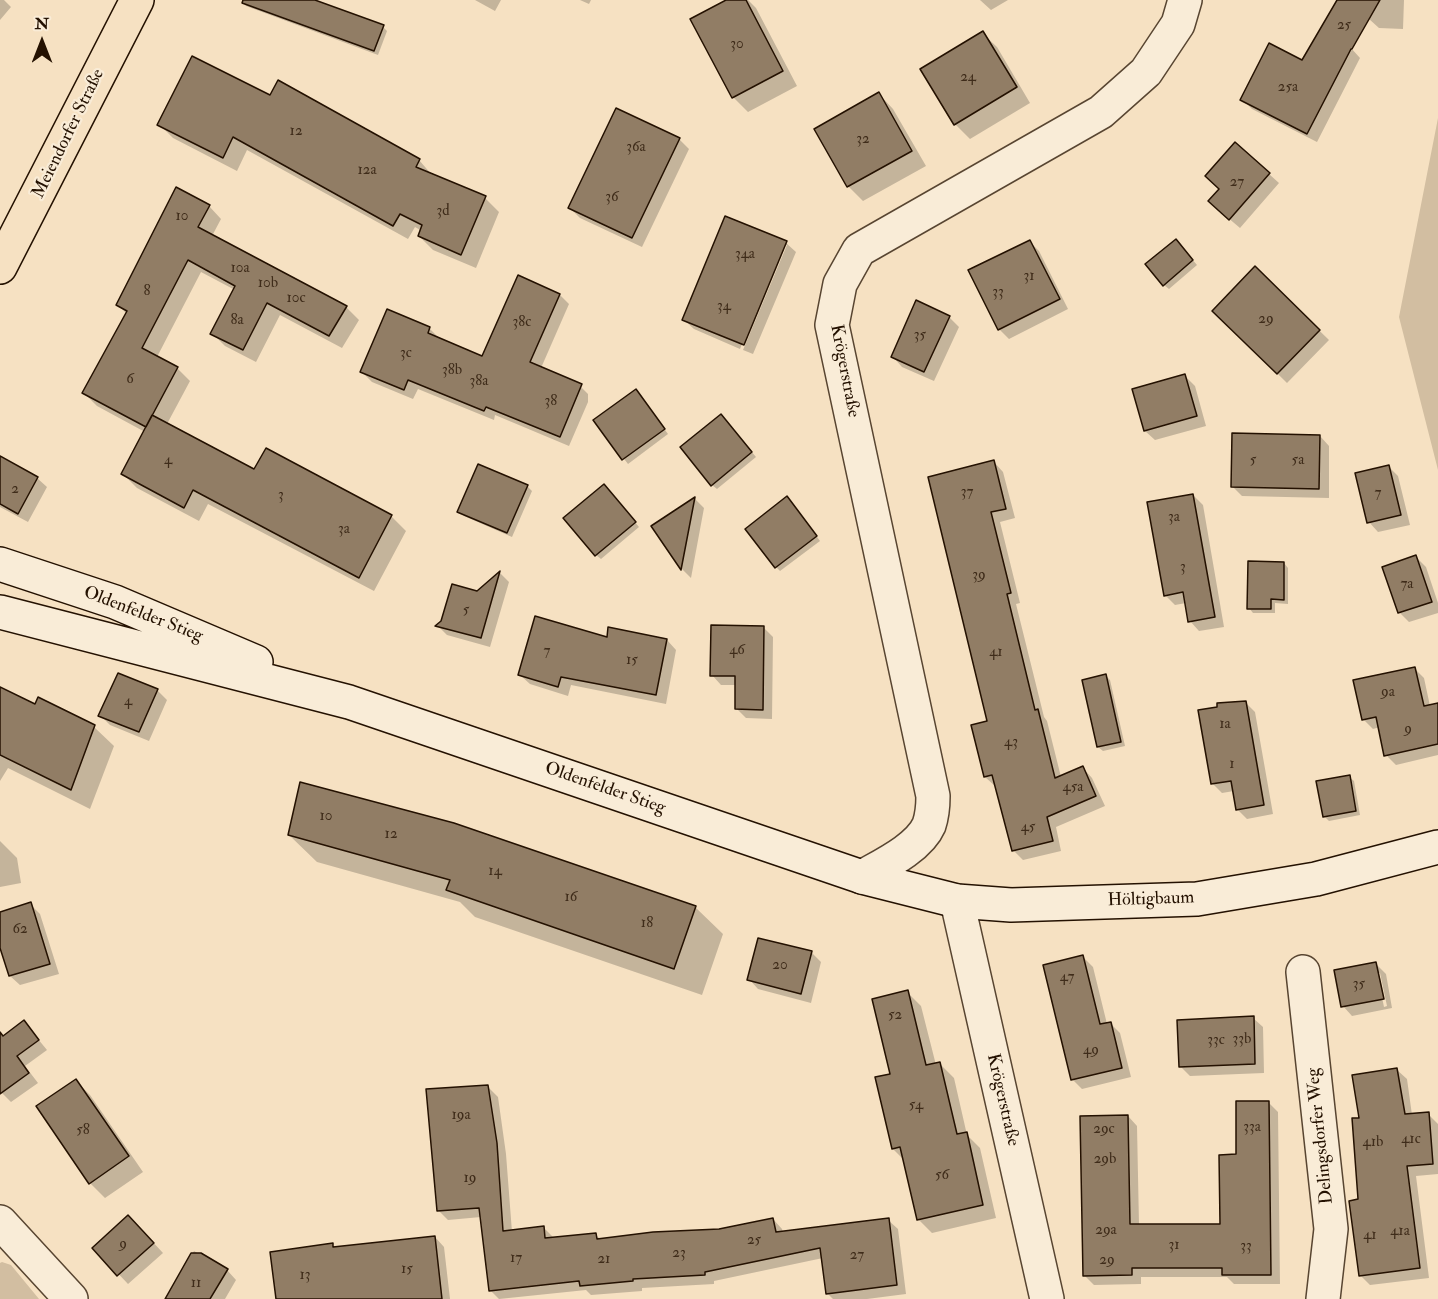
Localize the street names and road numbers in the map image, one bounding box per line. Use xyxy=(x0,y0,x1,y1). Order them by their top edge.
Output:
street label: Meiendorfer Straße xyxy=(28,66,110,202)
street label: Krögerstraße xyxy=(824,323,864,419)
street label: Oldenfelder Stieg xyxy=(80,582,206,648)
street label: Oldenfelder Stieg xyxy=(542,758,668,820)
street label: Höltigbaum xyxy=(1107,888,1195,912)
street label: Krögerstraße xyxy=(981,1052,1023,1148)
street label: Delingsdorfer Weg xyxy=(1303,1067,1339,1205)

